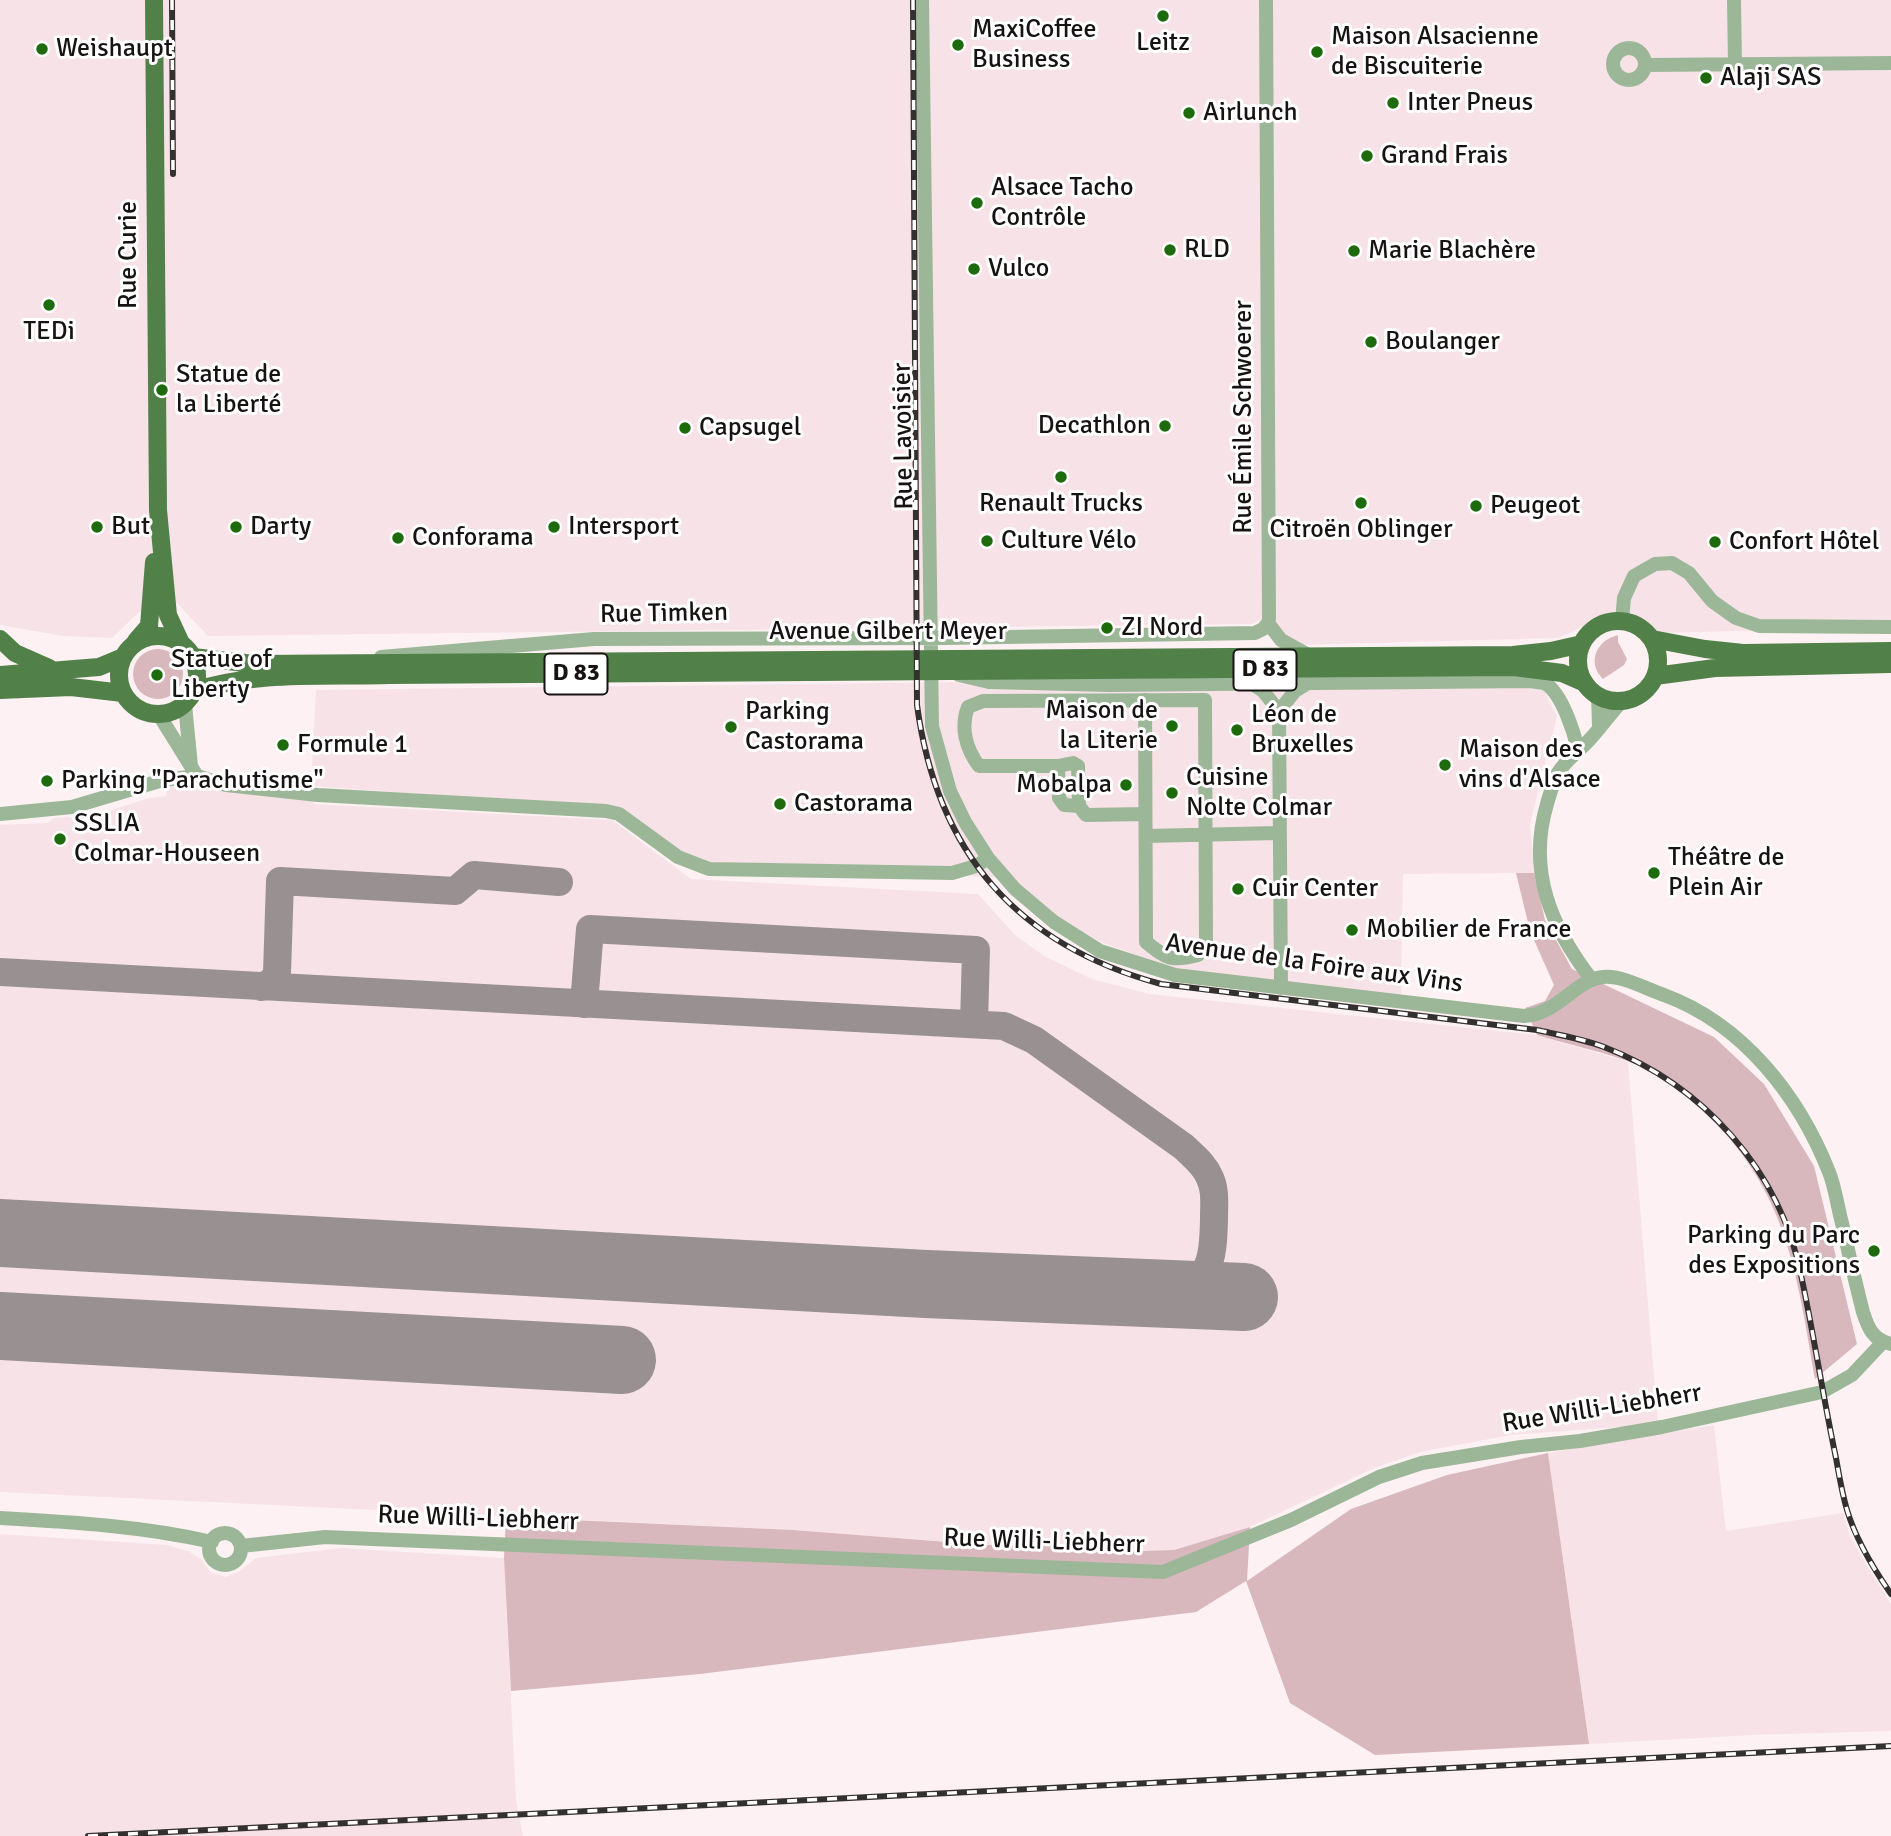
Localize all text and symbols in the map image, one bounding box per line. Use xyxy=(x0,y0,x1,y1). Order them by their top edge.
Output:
marker: Leitz xyxy=(1155,8,1171,24)
place label: MaxiCoffee Business xyxy=(972,14,1097,76)
place label: Maison Alsacienne de Biscuiterie xyxy=(1331,21,1539,82)
place label: Leitz xyxy=(1136,27,1190,59)
place label: Weishaupt xyxy=(56,33,173,65)
marker: MaxiCoffee Business xyxy=(950,37,966,53)
marker: Weishaupt xyxy=(34,41,50,57)
marker: Maison Alsacienne de Biscuiterie xyxy=(1309,44,1325,60)
place label: Alaji SAS xyxy=(1720,62,1821,94)
marker: Alaji SAS xyxy=(1698,70,1714,86)
place label: Inter Pneus xyxy=(1407,87,1533,119)
marker: Inter Pneus xyxy=(1385,95,1401,111)
place label: Airlunch xyxy=(1203,97,1298,129)
marker: Airlunch xyxy=(1181,105,1197,121)
place label: Grand Frais xyxy=(1381,140,1508,172)
marker: Grand Frais xyxy=(1359,148,1375,164)
place label: Alsace Tacho Contrôle xyxy=(991,172,1133,234)
marker: Alsace Tacho Contrôle xyxy=(969,195,985,211)
street label: Rue Curie xyxy=(113,201,145,309)
place label: RLD xyxy=(1184,234,1230,266)
place label: Marie Blachère xyxy=(1368,235,1536,267)
marker: RLD xyxy=(1162,242,1178,258)
marker: Marie Blachère xyxy=(1346,243,1362,259)
place label: Vulco xyxy=(988,253,1049,285)
marker: Vulco xyxy=(966,261,982,277)
marker: TEDi xyxy=(41,297,57,313)
street label: Rue Émile Schwoerer xyxy=(1228,300,1260,534)
place label: TEDi xyxy=(23,316,75,348)
place label: Boulanger xyxy=(1385,326,1500,358)
marker: Boulanger xyxy=(1363,334,1379,350)
place label: Statue de la Liberté xyxy=(176,359,281,420)
street label: Rue Lavoisier xyxy=(887,362,921,510)
marker: Statue de la Liberté xyxy=(154,382,170,398)
place label: Decathlon xyxy=(1038,410,1151,442)
place label: Capsugel xyxy=(699,412,801,444)
marker: Decathlon xyxy=(1157,418,1173,434)
marker: Capsugel xyxy=(677,420,693,436)
marker: Renault Trucks xyxy=(1053,469,1069,485)
place label: Renault Trucks xyxy=(979,488,1143,520)
place label: Peugeot xyxy=(1490,490,1580,522)
marker: Citroën Oblinger xyxy=(1353,495,1369,511)
marker: Peugeot xyxy=(1468,498,1484,514)
place label: But xyxy=(111,511,150,543)
place label: Darty xyxy=(250,511,311,543)
place label: Intersport xyxy=(568,511,679,543)
place label: Citroën Oblinger xyxy=(1269,514,1453,546)
marker: But xyxy=(89,519,105,535)
marker: Darty xyxy=(228,519,244,535)
marker: Intersport xyxy=(546,519,562,535)
place label: Conforama xyxy=(412,522,534,554)
place label: Culture Vélo xyxy=(1001,525,1137,557)
place label: Confort Hôtel xyxy=(1729,526,1879,558)
marker: Conforama xyxy=(390,530,406,546)
marker: Culture Vélo xyxy=(979,533,995,549)
marker: Confort Hôtel xyxy=(1707,534,1723,550)
street label: Rue Timken xyxy=(600,597,728,631)
place label: ZI Nord xyxy=(1121,612,1203,644)
street label: Avenue Gilbert Meyer xyxy=(769,616,1007,648)
marker: ZI Nord xyxy=(1099,620,1115,636)
place label: Statue of Liberty xyxy=(171,644,271,706)
road number: D 83 xyxy=(1234,650,1296,690)
road number: D 83 xyxy=(544,654,608,694)
marker: Statue of Liberty xyxy=(149,667,165,683)
place label: Maison de la Literie xyxy=(1045,695,1158,756)
place label: Parking Castorama xyxy=(745,696,864,758)
place label: Léon de Bruxelles xyxy=(1251,699,1354,760)
marker: Maison de la Literie xyxy=(1164,718,1180,734)
marker: Parking Castorama xyxy=(723,719,739,735)
marker: Léon de Bruxelles xyxy=(1229,722,1245,738)
place label: Formule 1 xyxy=(297,729,408,761)
place label: Maison des vins d'Alsace xyxy=(1459,734,1601,796)
marker: Formule 1 xyxy=(275,737,291,753)
marker: Maison des vins d'Alsace xyxy=(1437,757,1453,773)
place label: Cuisine Nolte Colmar xyxy=(1186,762,1332,824)
place label: Parking "Parachutisme" xyxy=(61,765,323,797)
place label: Mobalpa xyxy=(1016,769,1112,801)
marker: Parking "Parachutisme" xyxy=(39,773,55,789)
marker: Mobalpa xyxy=(1118,777,1134,793)
marker: Cuisine Nolte Colmar xyxy=(1164,785,1180,801)
place label: Castorama xyxy=(794,788,913,820)
marker: Castorama xyxy=(772,796,788,812)
place label: SSLIA Colmar-Houseen xyxy=(74,808,260,870)
marker: SSLIA Colmar-Houseen xyxy=(52,831,68,847)
place label: Théâtre de Plein Air xyxy=(1668,842,1785,903)
marker: Théâtre de Plein Air xyxy=(1646,865,1662,881)
place label: Cuir Center xyxy=(1252,873,1378,905)
marker: Cuir Center xyxy=(1230,881,1246,897)
place label: Mobilier de France xyxy=(1366,914,1571,946)
marker: Mobilier de France xyxy=(1344,922,1360,938)
street label: Avenue de la Foire aux Vins xyxy=(1163,928,1465,1000)
place label: Parking du Parc des Expositions xyxy=(1687,1220,1860,1282)
marker: Parking du Parc des Expositions xyxy=(1866,1243,1882,1259)
street label: Rue Willi-Liebherr xyxy=(1500,1378,1704,1440)
street label: Rue Willi-Liebherr xyxy=(377,1500,579,1538)
street label: Rue Willi-Liebherr xyxy=(943,1523,1145,1561)

